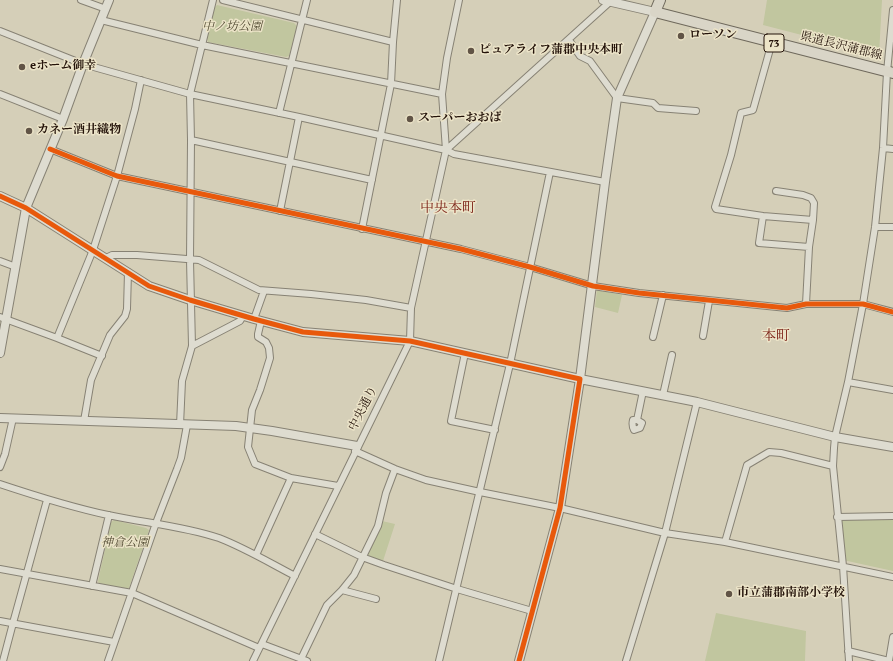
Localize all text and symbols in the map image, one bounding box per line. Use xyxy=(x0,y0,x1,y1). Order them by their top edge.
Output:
park label: 中ノ坊公園 xyxy=(202,21,262,35)
place label: ローソン xyxy=(689,29,737,43)
street label: 県道長沢蒲郡線 xyxy=(799,30,883,64)
marker: ローソン xyxy=(676,31,686,41)
road number: 73 xyxy=(764,34,784,52)
place label: ピュアライフ蒲郡中央本町 xyxy=(479,44,623,58)
marker: ピュアライフ蒲郡中央本町 xyxy=(466,46,476,56)
place label: eホーム御幸 xyxy=(30,60,96,74)
marker: eホーム御幸 xyxy=(17,62,27,72)
place label: スーパーおおば xyxy=(418,112,501,126)
marker: スーパーおおば xyxy=(405,114,415,124)
place label: カネー酒井織物 xyxy=(37,124,121,138)
marker: カネー酒井織物 xyxy=(24,126,34,136)
district label: 中央本町 xyxy=(420,201,476,217)
district label: 本町 xyxy=(762,329,790,345)
street label: 中央通り xyxy=(347,384,381,434)
park label: 神倉公園 xyxy=(101,537,149,551)
place label: 市立蒲郡南部小学校 xyxy=(737,587,845,601)
marker: 市立蒲郡南部小学校 xyxy=(724,589,734,599)

